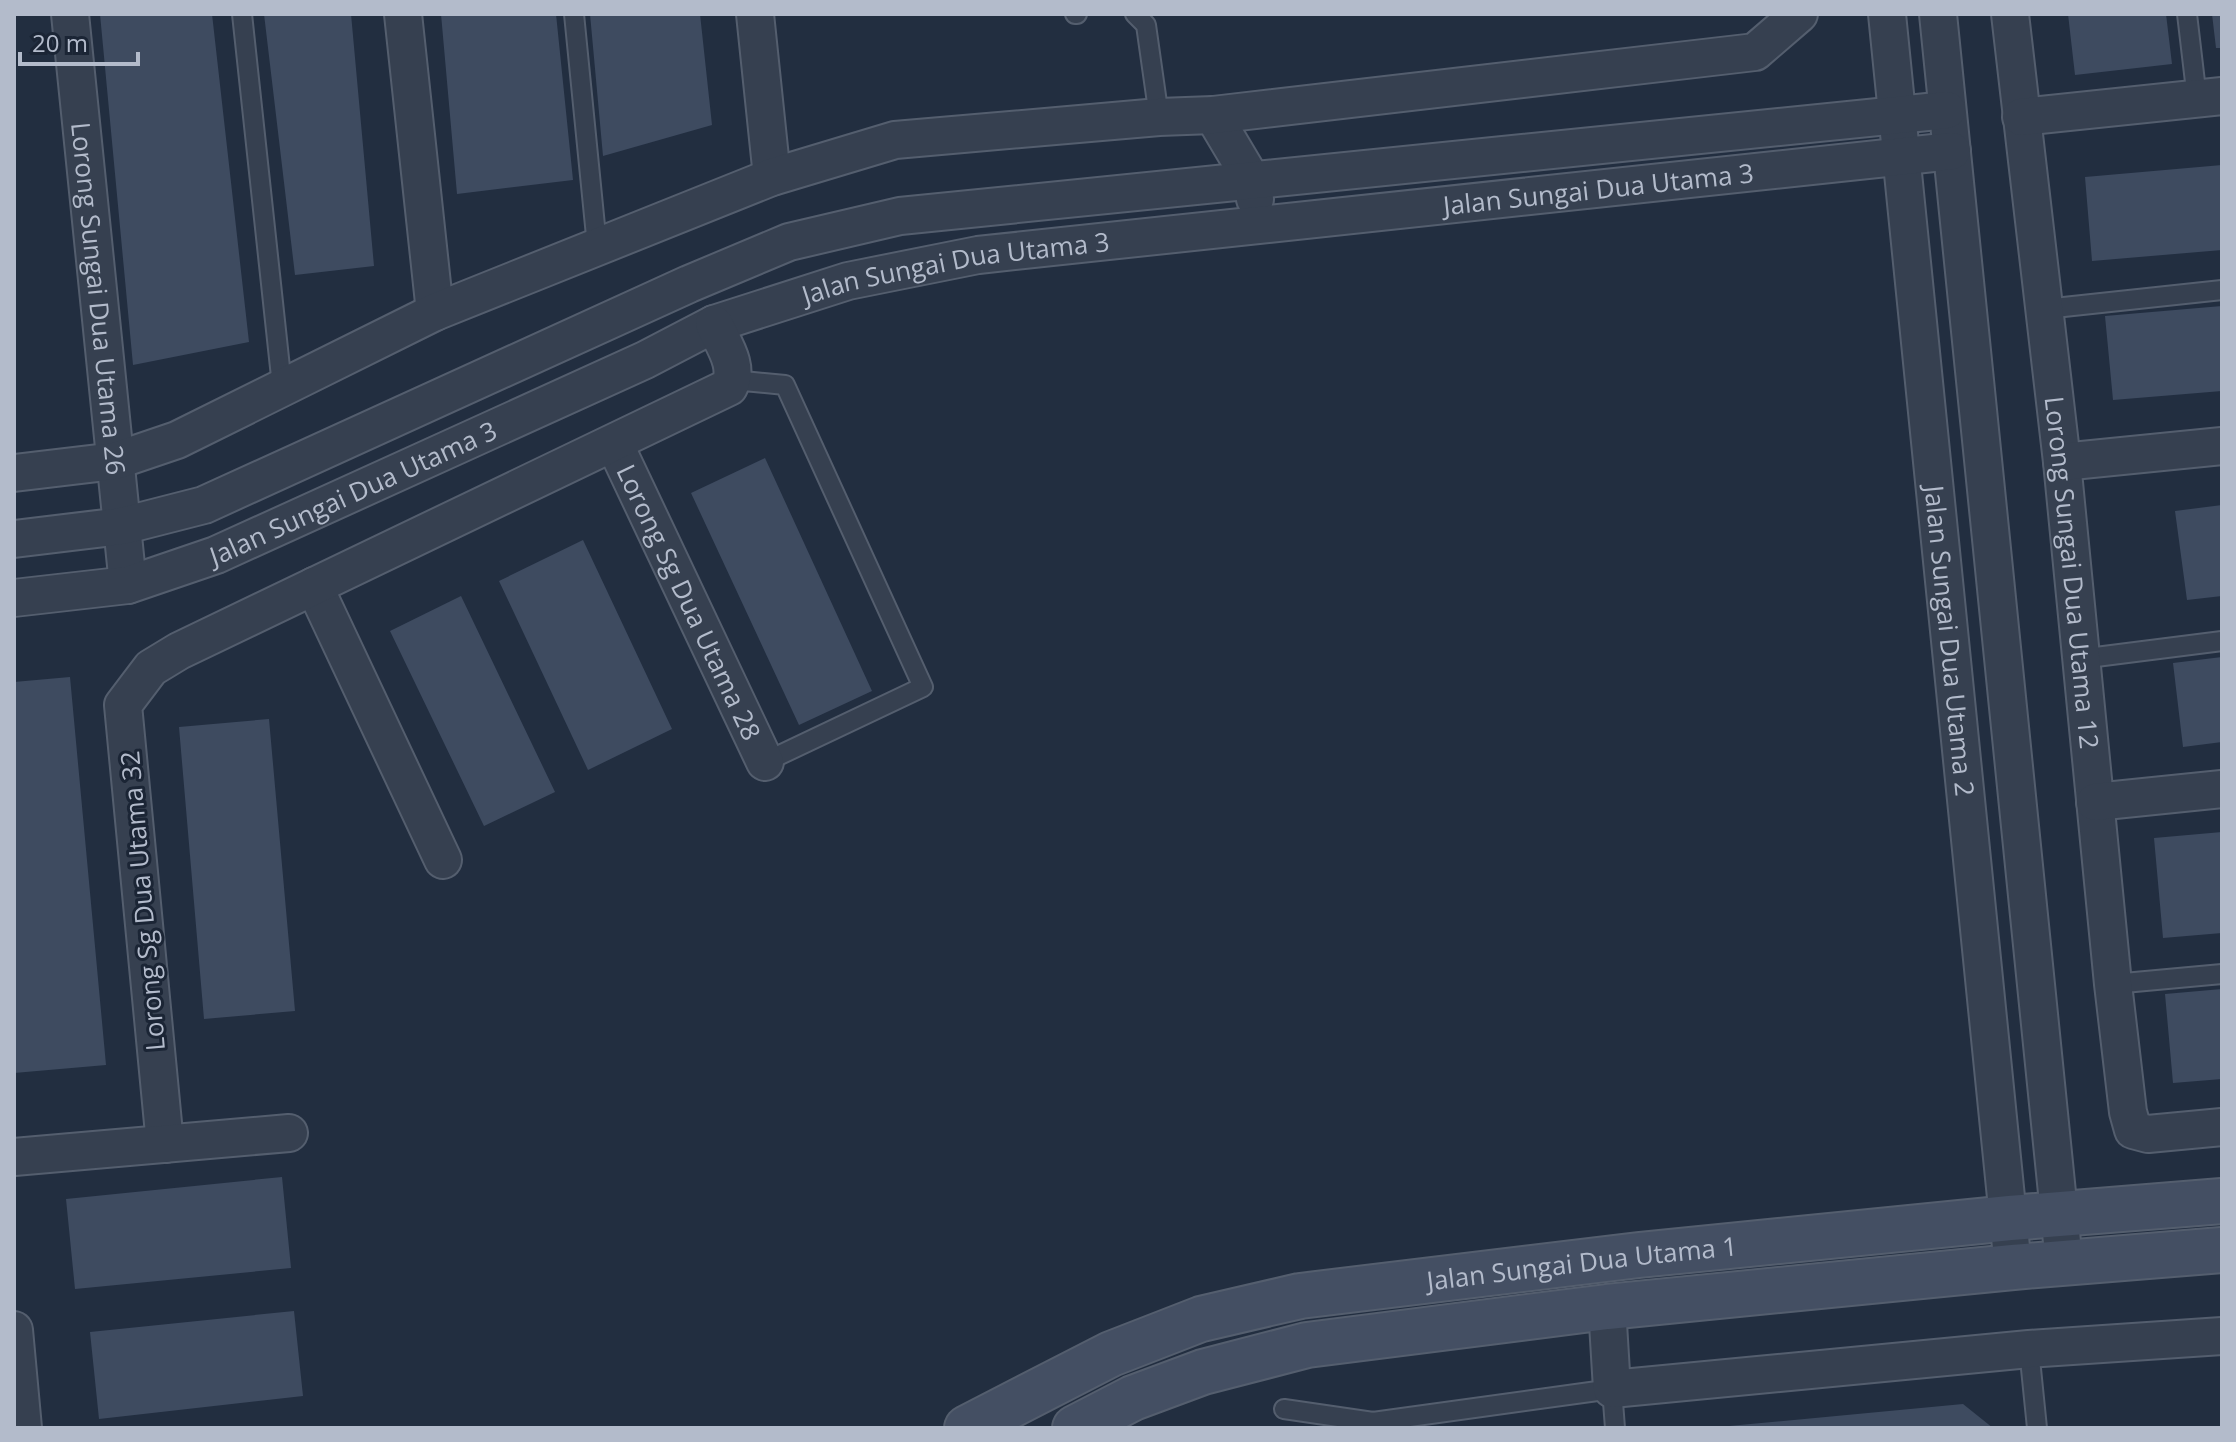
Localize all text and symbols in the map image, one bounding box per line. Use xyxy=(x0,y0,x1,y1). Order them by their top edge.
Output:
scale bar xyxy=(20,16,138,66)
text: 20 m xyxy=(32,26,88,59)
street label: Lorong Sungai Dua Utama 26 xyxy=(63,121,135,477)
street label: Jalan Sungai Dua Utama 3 xyxy=(1438,154,1756,224)
street label: Jalan Sungai Dua Utama 3 xyxy=(794,223,1111,314)
street label: Lorong Sungai Dua Utama 12 xyxy=(2036,394,2108,750)
street label: Jalan Sungai Dua Utama 3 xyxy=(202,412,502,575)
street label: Lorong Sg Dua Utama 28 xyxy=(609,458,770,746)
street label: Jalan Sungai Dua Utama 2 xyxy=(1916,481,1984,798)
street label: Lorong Sg Dua Utama 32 xyxy=(111,749,173,1053)
street label: Jalan Sungai Dua Utama 1 xyxy=(1422,1227,1739,1299)

